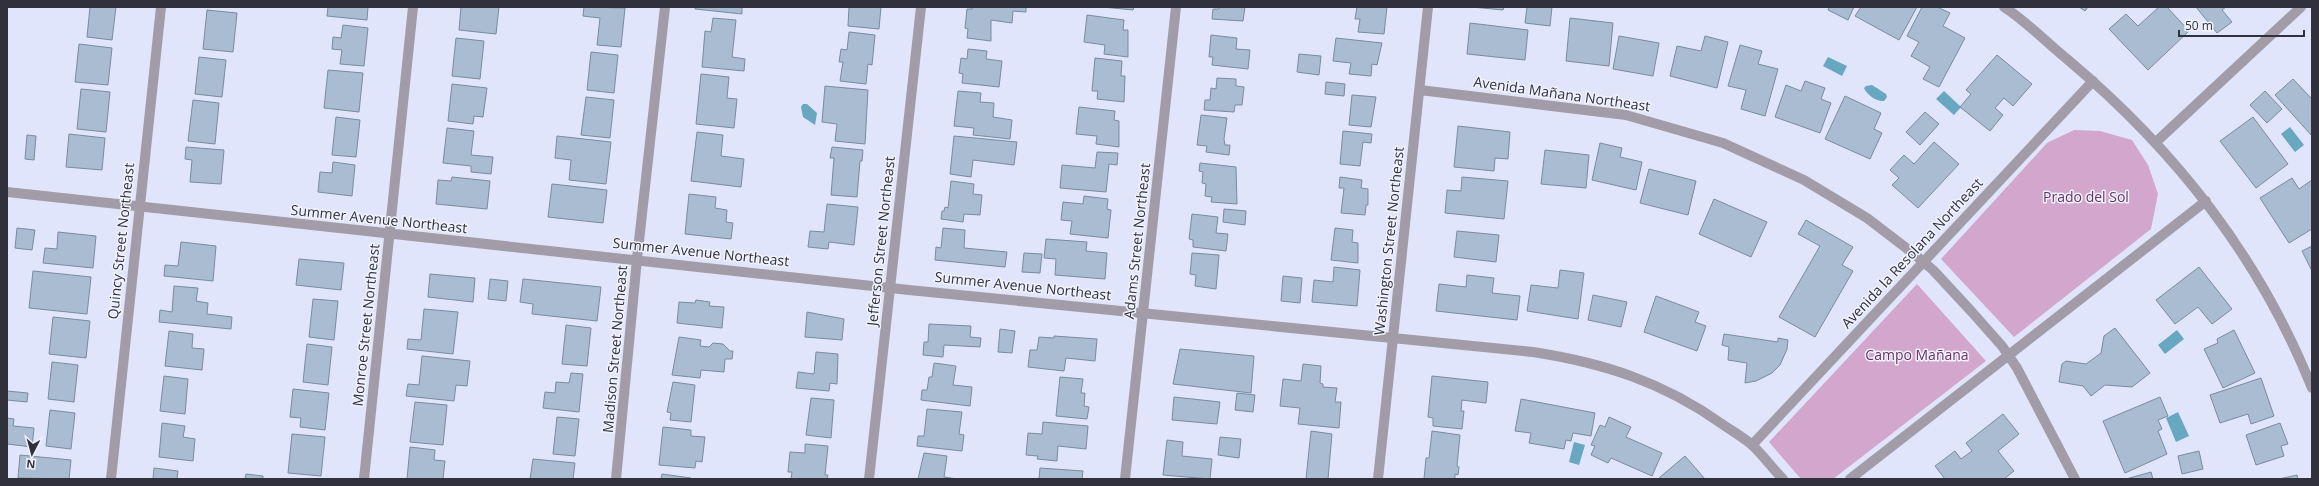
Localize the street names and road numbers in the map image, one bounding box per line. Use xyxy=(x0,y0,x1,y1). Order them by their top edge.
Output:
street label: Avenida Mañana Northeast xyxy=(1473,72,1652,115)
street label: Washington Street Northeast xyxy=(1369,146,1408,336)
street label: Jefferson Street Northeast xyxy=(862,155,899,329)
street label: Quincy Street Northeast xyxy=(103,162,138,320)
street label: Adams Street Northeast xyxy=(1119,162,1154,320)
street label: Avenida la Resolana Northeast xyxy=(1837,173,1987,332)
street label: Summer Avenue Northeast xyxy=(290,200,468,237)
street label: Summer Avenue Northeast xyxy=(612,233,790,270)
street label: Monroe Street Northeast xyxy=(348,243,383,407)
street label: Madison Street Northeast xyxy=(598,264,631,434)
street label: Summer Avenue Northeast xyxy=(934,267,1112,304)

